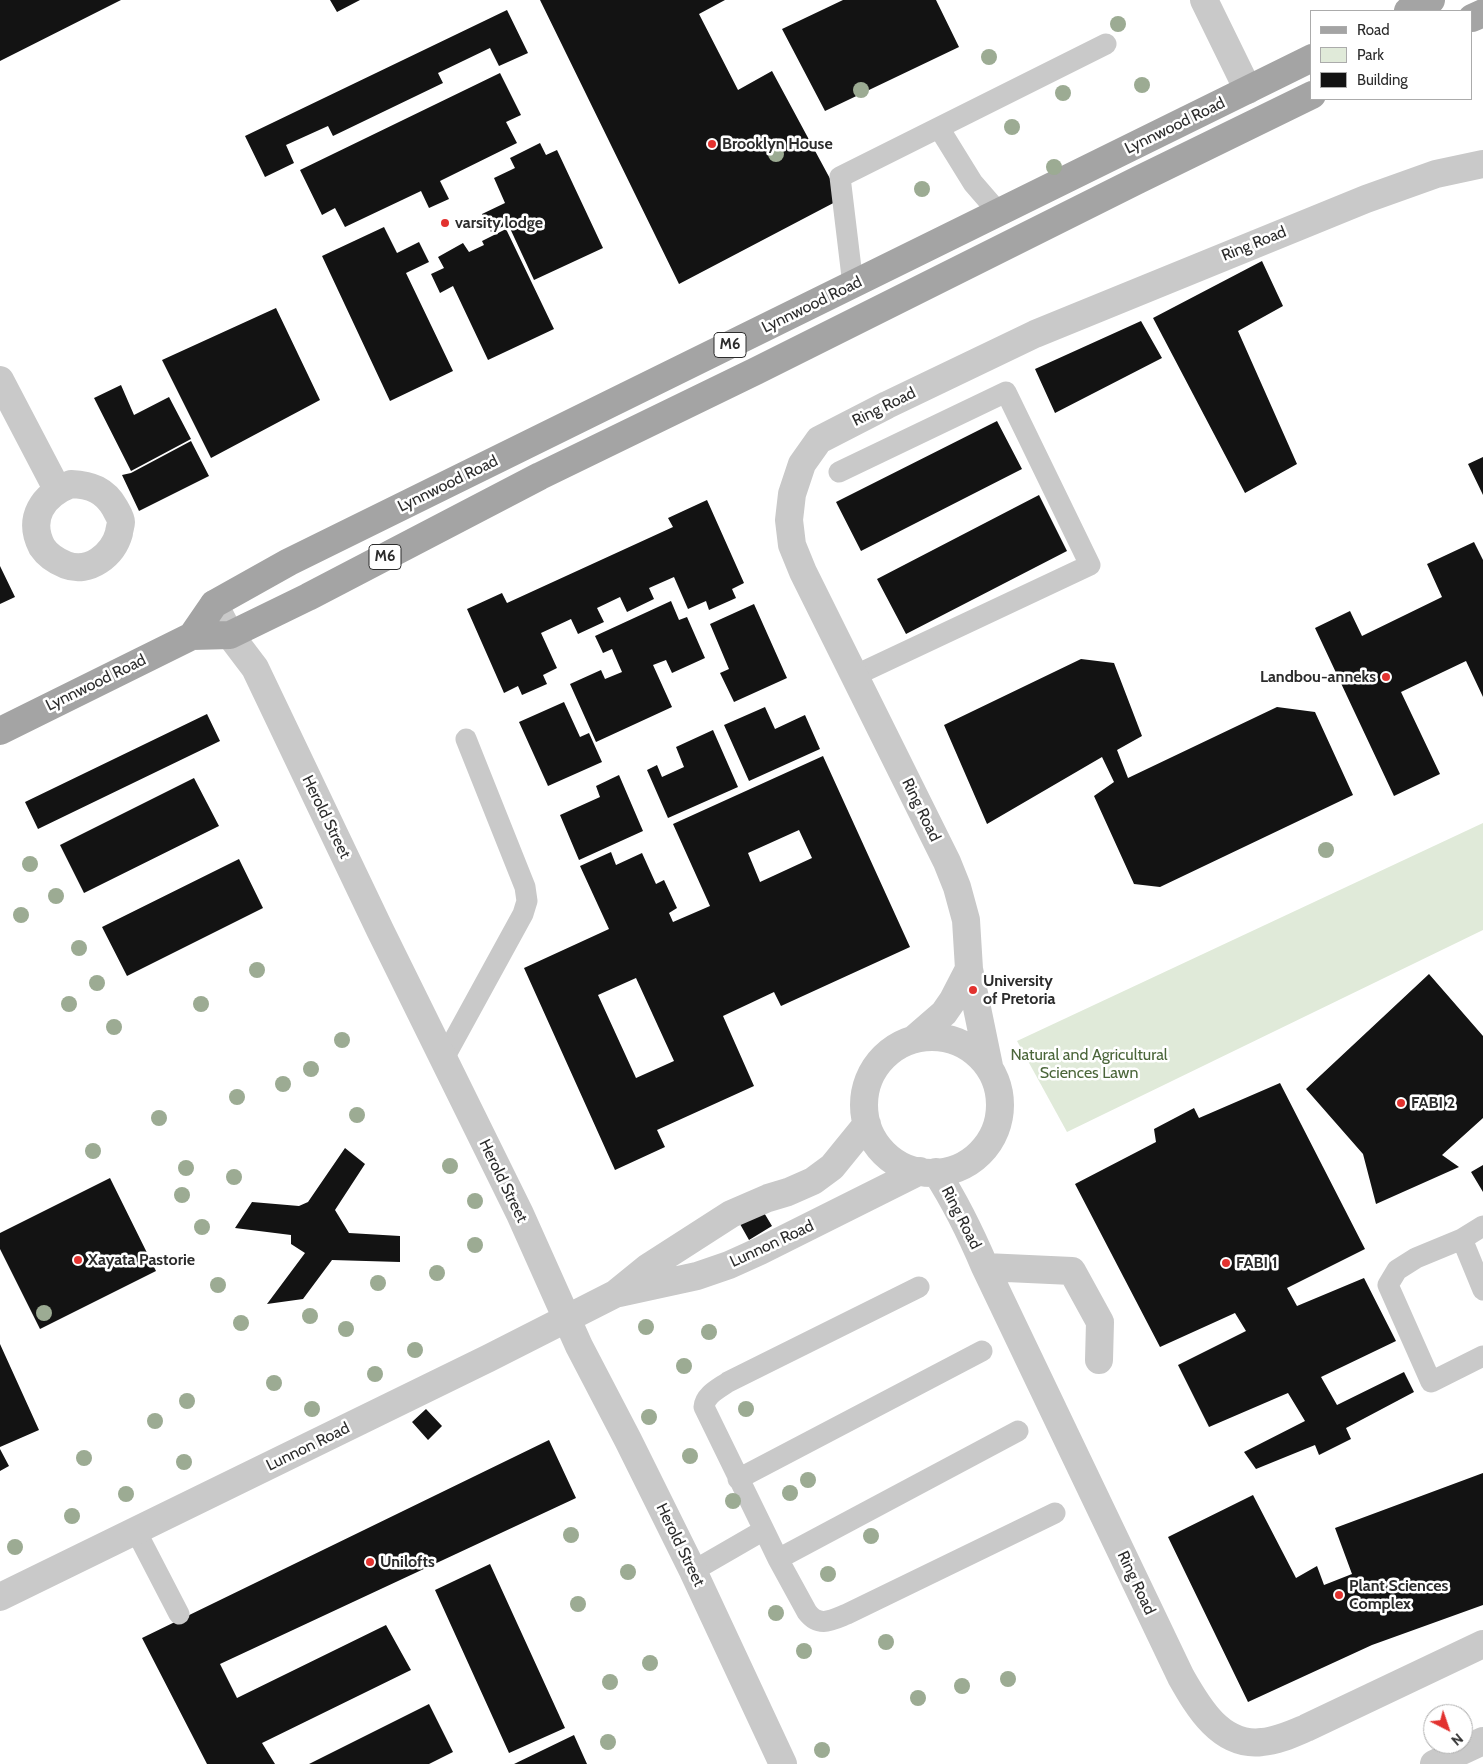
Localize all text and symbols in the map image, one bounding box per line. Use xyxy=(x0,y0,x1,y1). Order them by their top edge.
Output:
legend xyxy=(1310,10,1473,100)
text: Road xyxy=(1357,21,1390,39)
text: Park xyxy=(1357,46,1384,64)
text: Building xyxy=(1357,71,1408,89)
street label: Lynnwood Road xyxy=(1122,93,1228,159)
place label: Brooklyn House xyxy=(722,134,833,154)
marker: Brooklyn House xyxy=(706,138,718,150)
place label: varsity lodge xyxy=(455,213,543,233)
marker: varsity lodge xyxy=(439,217,451,229)
street label: Ring Road xyxy=(1219,222,1289,266)
street label: Lynnwood Road xyxy=(759,272,865,338)
road number: M6 xyxy=(714,332,746,358)
street label: Ring Road xyxy=(849,383,919,431)
street label: Lynnwood Road xyxy=(395,451,501,517)
road number: M6 xyxy=(369,544,401,570)
street label: Lynnwood Road xyxy=(43,650,149,716)
place label: Landbou-anneks xyxy=(1260,667,1376,687)
marker: Landbou-anneks xyxy=(1380,671,1392,683)
street label: Herold Street xyxy=(298,772,354,862)
street label: Ring Road xyxy=(897,775,945,845)
place label: University of Pretoria xyxy=(983,971,1056,1009)
marker: University of Pretoria xyxy=(967,984,979,996)
park label: Natural and Agricultural Sciences Lawn xyxy=(1010,1045,1168,1083)
place label: FABI 2 xyxy=(1411,1093,1455,1113)
marker: FABI 2 xyxy=(1395,1097,1407,1109)
street label: Herold Street xyxy=(475,1136,531,1226)
street label: Ring Road xyxy=(937,1183,985,1253)
street label: Lunnon Road xyxy=(727,1216,817,1272)
place label: Xayata Pastorie xyxy=(88,1250,195,1270)
place label: FABI 1 xyxy=(1236,1253,1278,1273)
marker: Xayata Pastorie xyxy=(72,1254,84,1266)
marker: FABI 1 xyxy=(1220,1257,1232,1269)
street label: Lunnon Road xyxy=(263,1419,353,1475)
street label: Herold Street xyxy=(652,1500,708,1590)
street label: Ring Road xyxy=(1113,1548,1159,1618)
place label: Unilofts xyxy=(380,1552,435,1572)
marker: Unilofts xyxy=(364,1556,376,1568)
place label: Plant Sciences Complex xyxy=(1349,1576,1448,1614)
marker: Plant Sciences Complex xyxy=(1333,1589,1345,1601)
north arrow xyxy=(1423,1704,1473,1754)
text: N xyxy=(1448,1730,1467,1750)

